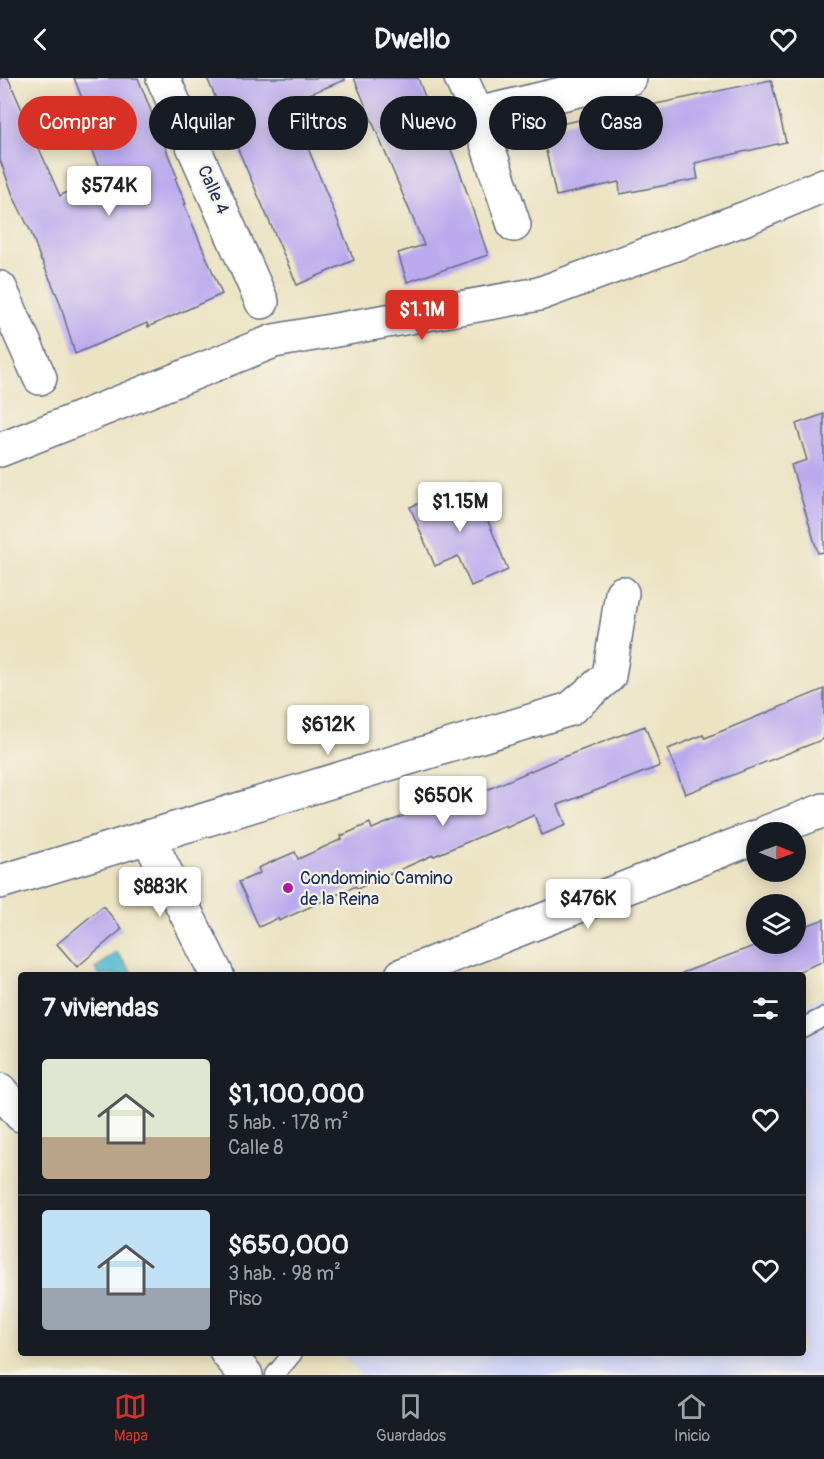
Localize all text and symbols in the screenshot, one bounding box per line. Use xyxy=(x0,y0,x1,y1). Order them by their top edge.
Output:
icon: back xyxy=(24,23,57,56)
text: Dwello xyxy=(374,23,450,56)
icon: heart xyxy=(767,23,800,56)
chip: Comprar xyxy=(18,96,137,150)
chip: Alquilar xyxy=(149,96,256,150)
chip: Filtros xyxy=(268,96,368,150)
chip: Nuevo xyxy=(380,96,477,150)
chip: Piso xyxy=(489,96,567,150)
chip: Casa xyxy=(579,96,663,150)
street label: Calle 4 xyxy=(192,162,234,219)
pin: $574K xyxy=(67,166,151,217)
text: $574K xyxy=(81,173,137,198)
pin: $1.1M xyxy=(380,290,464,341)
text: $1.1M xyxy=(399,297,445,322)
pin: $1.15M xyxy=(411,482,509,533)
text: $1.15M xyxy=(432,489,488,514)
pin: $612K xyxy=(286,705,370,756)
text: $612K xyxy=(301,712,355,737)
pin: $650K xyxy=(401,776,485,827)
text: $650K xyxy=(413,783,473,808)
north arrow xyxy=(746,822,806,882)
map controls xyxy=(746,822,806,954)
pin: $883K xyxy=(118,867,202,918)
place label: Condominio Camino de la Reina xyxy=(300,867,453,911)
text: $883K xyxy=(133,874,187,899)
pin: $476K xyxy=(546,879,630,930)
marker: Condominio Camino de la Reina xyxy=(281,881,295,895)
text: $476K xyxy=(560,886,616,911)
button: layers xyxy=(746,894,806,954)
text: 7 viviendas xyxy=(42,992,158,1024)
icon: filters xyxy=(749,992,782,1025)
text: $1,100,000 xyxy=(228,1078,364,1110)
icon: home xyxy=(90,1083,162,1155)
icon: heart xyxy=(749,1103,782,1136)
text: 5 hab. · 178 m² xyxy=(228,1110,349,1135)
text: Calle 8 xyxy=(228,1135,283,1160)
text: $650,000 xyxy=(228,1229,349,1261)
icon: home xyxy=(90,1234,162,1306)
icon: heart xyxy=(749,1254,782,1287)
text: 3 hab. · 98 m² xyxy=(228,1261,341,1286)
text: Piso xyxy=(228,1286,262,1311)
tab: Mapa xyxy=(114,1390,148,1446)
tab: Guardados xyxy=(376,1390,446,1446)
tab: Inicio xyxy=(674,1390,710,1446)

